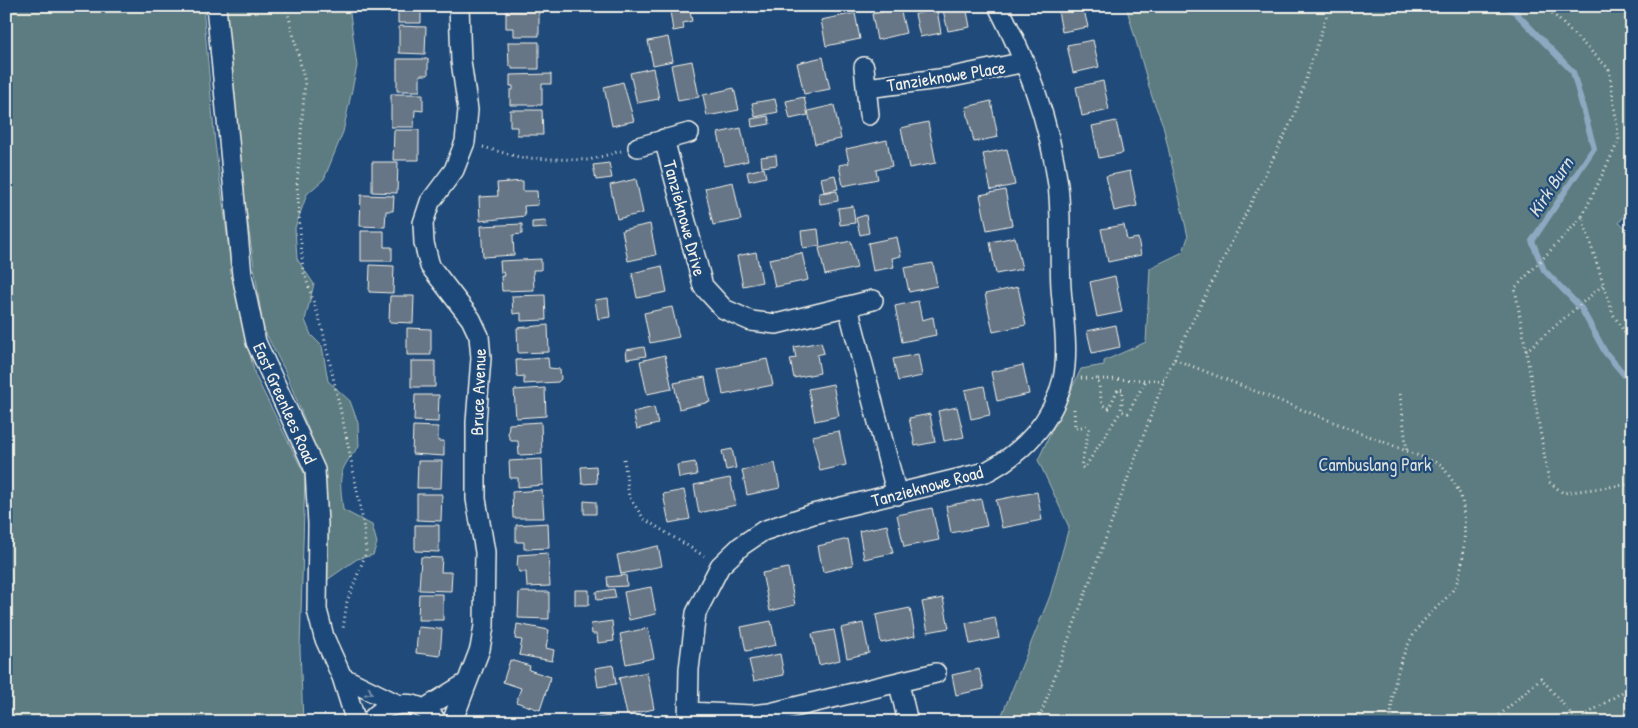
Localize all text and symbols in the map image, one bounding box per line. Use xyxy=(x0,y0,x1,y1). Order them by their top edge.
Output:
street label: Tanzieknowe Place xyxy=(885,54,1007,98)
water label: Kirk Burn xyxy=(1521,151,1580,222)
street label: Tanzieknowe Drive xyxy=(658,157,712,279)
street label: East Greenlees Road xyxy=(247,339,323,467)
street label: Bruce Avenue xyxy=(464,348,492,436)
park label: Cambuslang Park xyxy=(1319,452,1432,477)
street label: Tanzieknowe Road xyxy=(868,459,986,513)
one-way arrow xyxy=(364,685,373,696)

